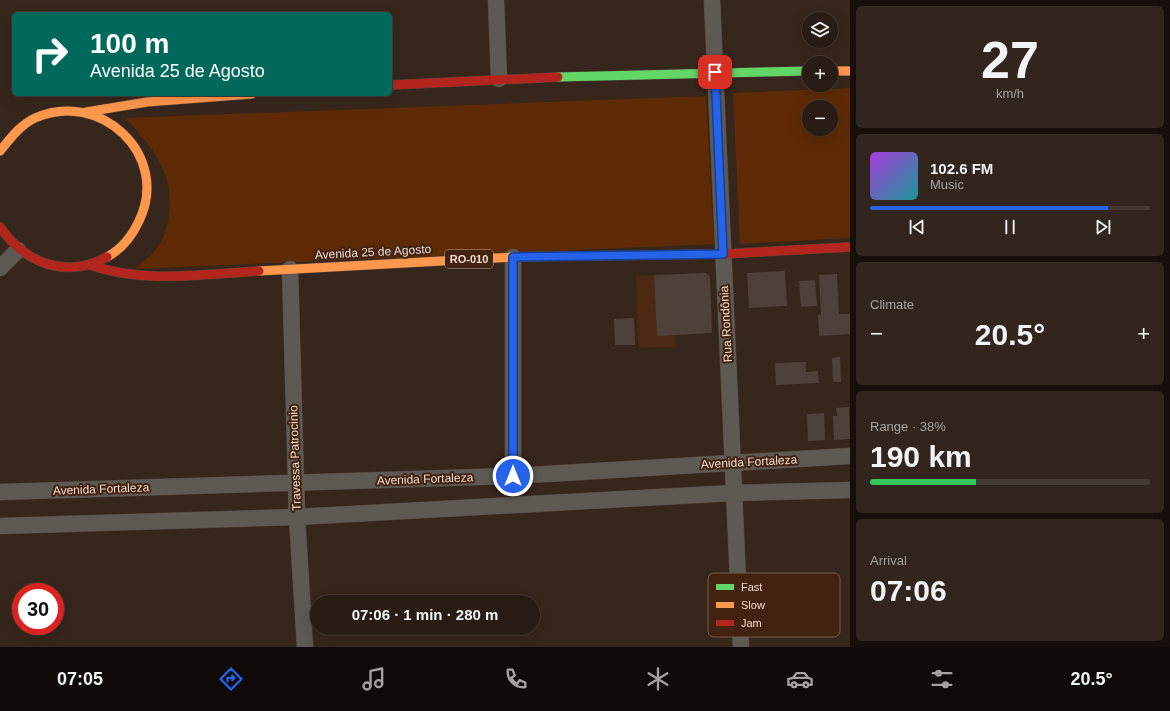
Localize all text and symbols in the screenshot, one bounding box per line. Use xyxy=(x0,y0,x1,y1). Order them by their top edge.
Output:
map controls xyxy=(802,12,838,136)
button: layers xyxy=(802,12,838,48)
icon: right xyxy=(24,28,76,80)
text: 100 m xyxy=(90,28,169,59)
text: 27 xyxy=(981,31,1039,89)
pin xyxy=(698,55,732,89)
button: + xyxy=(802,56,838,92)
text: Avenida 25 de Agosto xyxy=(90,61,265,81)
icon: arrive xyxy=(704,61,726,83)
text: km/h xyxy=(996,86,1024,101)
button: − xyxy=(802,100,838,136)
text: 102.6 FM xyxy=(930,160,993,177)
text: Music xyxy=(930,177,964,192)
icon: previous xyxy=(906,216,928,238)
icon: pause xyxy=(999,216,1021,238)
icon: next xyxy=(1092,216,1114,238)
street label: Avenida 25 de Agosto xyxy=(314,242,432,262)
road number: RO-010 xyxy=(445,250,493,268)
street label: Rua Rondônia xyxy=(717,285,735,363)
text: Climate xyxy=(870,297,914,312)
text: 20.5° xyxy=(975,318,1045,351)
text: − xyxy=(870,321,883,346)
text: + xyxy=(1137,321,1150,346)
street label: Travessa Patrocinio xyxy=(286,405,304,511)
text: Range · 38% xyxy=(870,419,946,434)
text: 190 km xyxy=(870,440,972,473)
street label: Avenida Fortaleza xyxy=(700,452,798,472)
position arrow xyxy=(492,455,534,497)
street label: Avenida Fortaleza xyxy=(377,470,474,488)
street label: Avenida Fortaleza xyxy=(53,480,150,498)
text: Arrival xyxy=(870,553,907,568)
legend xyxy=(708,573,840,637)
text: 07:06 xyxy=(870,574,947,607)
text: Fast xyxy=(741,581,762,593)
speed limit sign: 30 xyxy=(12,583,64,635)
text: Slow xyxy=(741,599,765,611)
text: 07:06 · 1 min · 280 m xyxy=(352,606,498,623)
text: Jam xyxy=(741,617,762,629)
icon: directions xyxy=(217,665,245,693)
icon: music xyxy=(360,665,388,693)
icon: phone xyxy=(502,665,530,693)
icon: climate xyxy=(644,665,672,693)
icon: car xyxy=(786,665,814,693)
icon: filters xyxy=(928,665,956,693)
text: 07:05 xyxy=(57,669,103,689)
text: 20.5° xyxy=(1071,669,1113,689)

